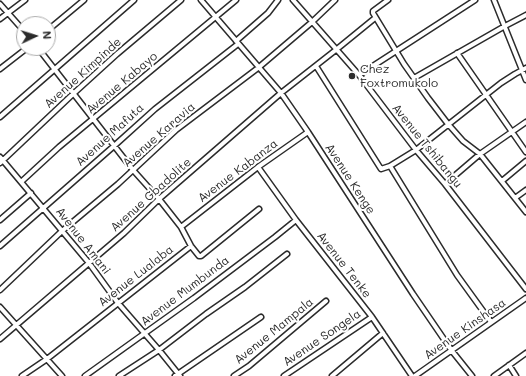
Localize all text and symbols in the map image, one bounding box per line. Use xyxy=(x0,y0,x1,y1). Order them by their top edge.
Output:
north arrow xyxy=(16,16,56,56)
text: N xyxy=(40,30,55,40)
street label: Avenue Kimpinde xyxy=(42,35,124,111)
street label: Avenue Kabayo xyxy=(83,49,161,117)
place label: Chez Foxtromukolo xyxy=(360,62,438,90)
marker: Chez Foxtromukolo xyxy=(347,71,357,81)
street label: Avenue Karavia xyxy=(120,100,198,170)
street label: Avenue Mafuta xyxy=(73,101,147,169)
street label: Avenue Tshibangu xyxy=(389,101,465,191)
street label: Avenue Kabanza xyxy=(195,136,281,206)
street label: Avenue Kenge xyxy=(322,141,378,217)
street label: Avenue Gbadolite xyxy=(108,155,194,235)
street label: Avenue Amani xyxy=(52,205,114,277)
street label: Avenue Tenke xyxy=(314,229,374,301)
street label: Avenue Lualaba xyxy=(96,242,176,310)
street label: Avenue Mumbunda xyxy=(138,253,232,329)
street label: Avenue Mampala xyxy=(232,295,316,367)
street label: Avenue Kinshasa xyxy=(421,295,509,363)
street label: Avenue Songela xyxy=(280,307,364,369)

